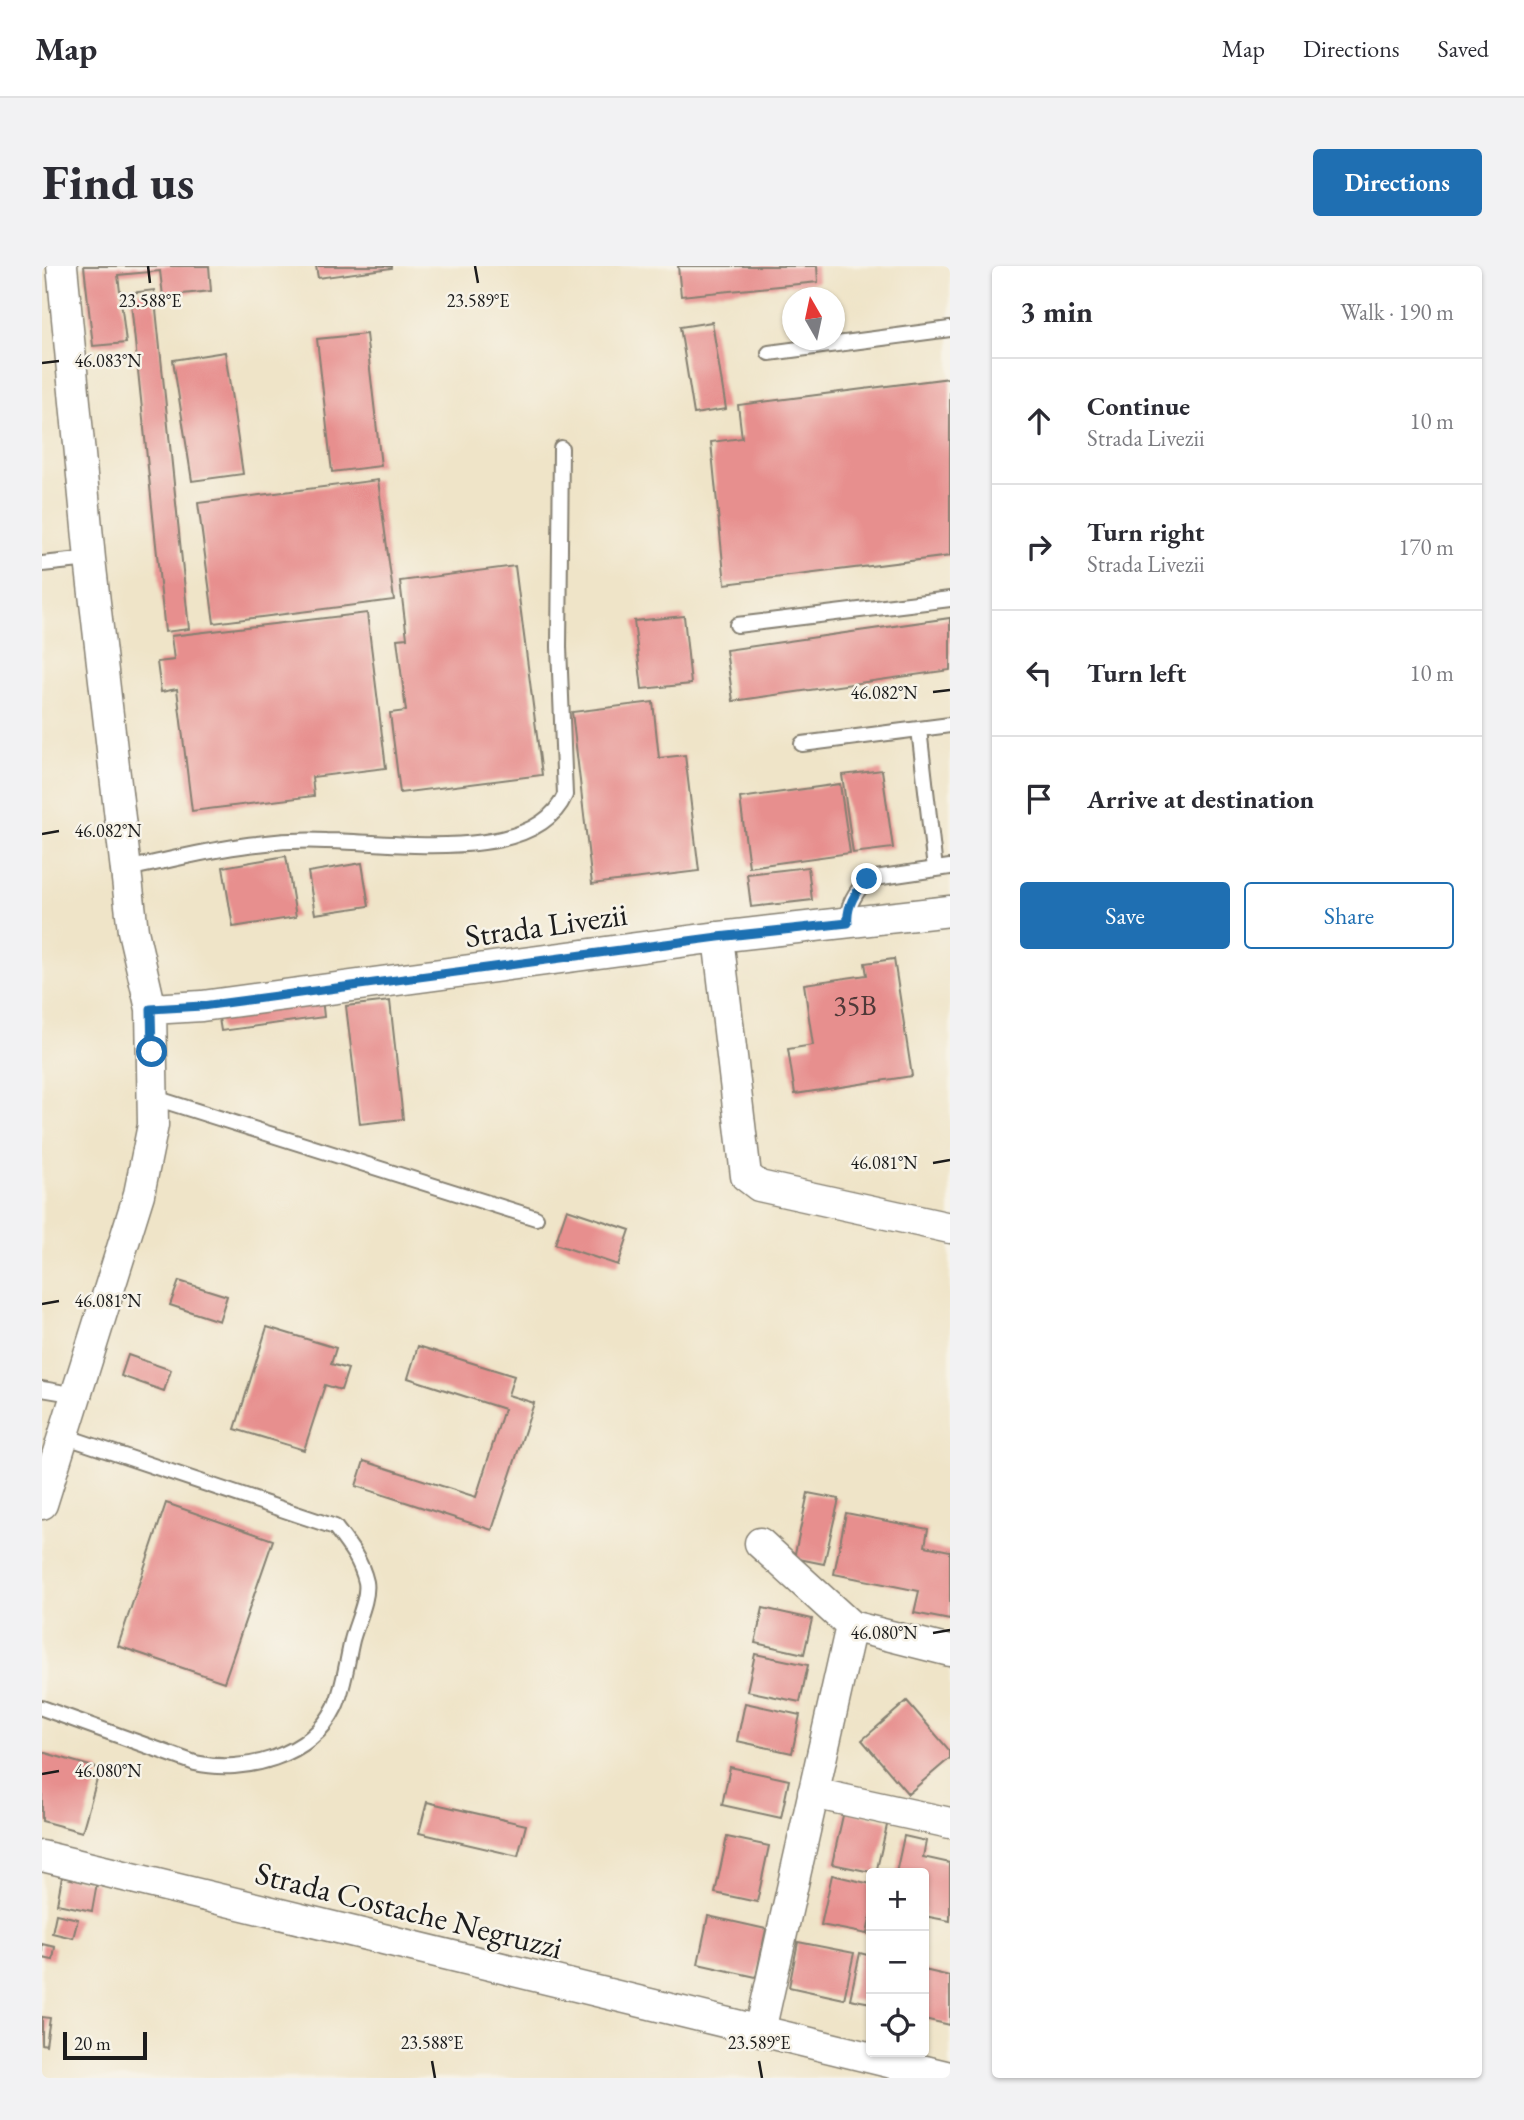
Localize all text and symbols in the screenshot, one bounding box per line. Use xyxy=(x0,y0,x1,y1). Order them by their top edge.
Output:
text: Map xyxy=(35,27,97,70)
text: Map xyxy=(1222,33,1265,64)
text: Directions xyxy=(1303,33,1400,64)
text: Saved xyxy=(1438,33,1489,64)
button: Directions xyxy=(1313,149,1482,216)
text: Find us xyxy=(42,150,194,214)
north arrow xyxy=(782,287,845,350)
text: 23.588°E xyxy=(119,289,181,312)
text: 23.589°E xyxy=(447,289,509,312)
text: 3 min xyxy=(1020,292,1093,331)
text: Walk · 190 m xyxy=(1340,297,1454,327)
text: 46.083°N xyxy=(75,349,142,372)
text: Continue xyxy=(1087,389,1190,423)
icon: ahead xyxy=(1020,402,1058,440)
text: 10 m xyxy=(1409,406,1454,436)
text: Strada Livezii xyxy=(1087,423,1205,453)
text: Turn right xyxy=(1087,515,1205,549)
icon: right xyxy=(1020,528,1058,566)
text: 170 m xyxy=(1398,532,1454,562)
text: Strada Livezii xyxy=(1087,549,1205,579)
icon: left xyxy=(1020,654,1058,692)
text: Turn left xyxy=(1087,656,1186,690)
text: 10 m xyxy=(1409,658,1454,688)
text: 46.082°N xyxy=(851,681,918,704)
icon: arrive xyxy=(1020,780,1058,818)
text: Arrive at destination xyxy=(1087,782,1314,816)
text: 46.082°N xyxy=(75,819,142,842)
route end xyxy=(851,863,882,894)
button: Save xyxy=(1020,882,1230,949)
button: Share xyxy=(1244,882,1454,949)
street label: Strada Livezii xyxy=(462,893,630,957)
house number: 35B xyxy=(833,987,877,1023)
route start xyxy=(136,1036,167,1067)
text: 46.081°N xyxy=(851,1151,918,1174)
text: 46.081°N xyxy=(75,1289,142,1312)
text: 46.080°N xyxy=(851,1621,918,1644)
text: 46.080°N xyxy=(75,1759,142,1782)
street label: Strada Costache Negruzzi xyxy=(251,1852,567,1969)
map controls xyxy=(866,1868,929,2057)
button: + xyxy=(866,1868,929,1931)
button: − xyxy=(866,1931,929,1994)
button: locate xyxy=(866,1994,929,2057)
scale bar xyxy=(63,2029,147,2061)
text: 20 m xyxy=(74,2031,111,2056)
text: 23.588°E xyxy=(401,2031,463,2054)
text: 23.589°E xyxy=(728,2031,790,2054)

